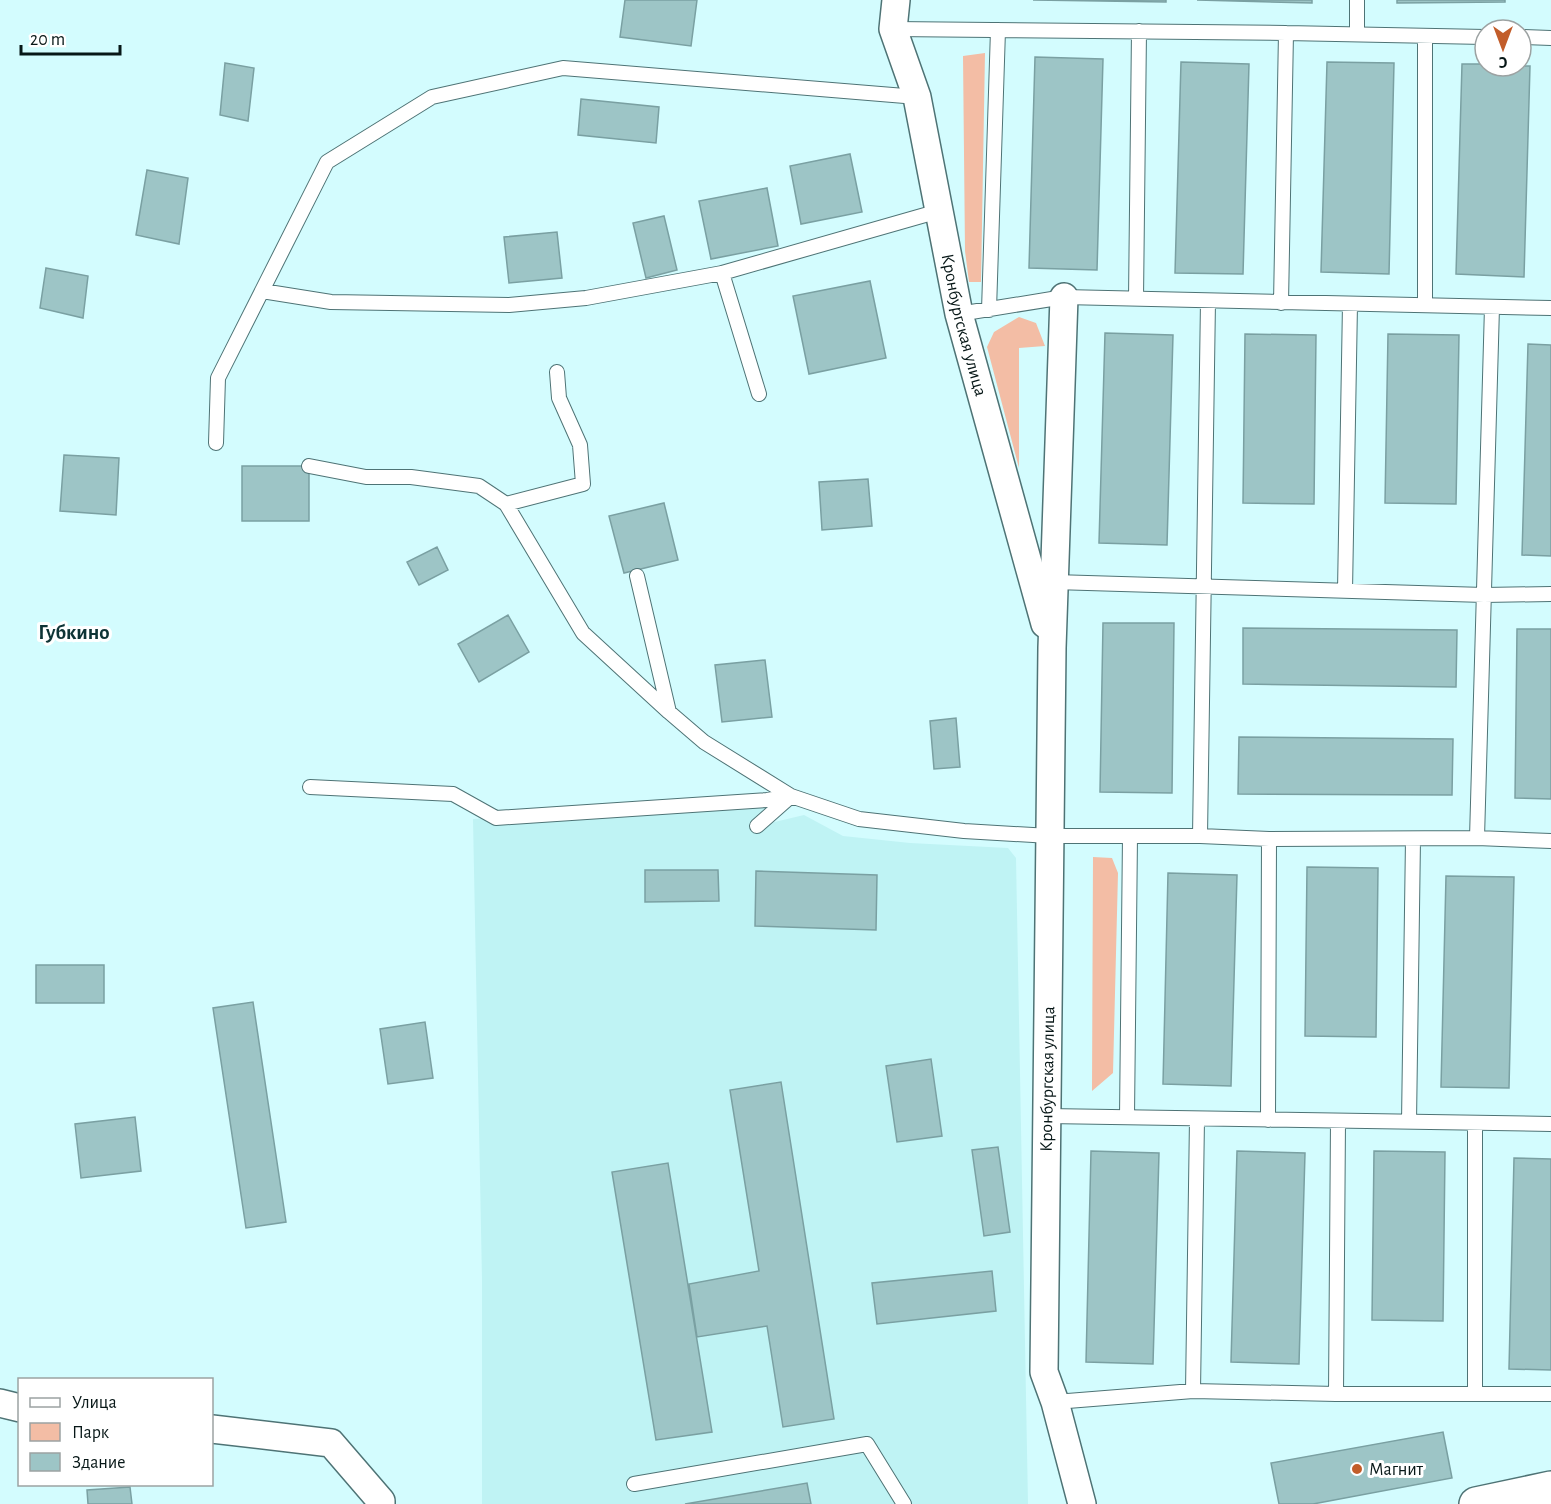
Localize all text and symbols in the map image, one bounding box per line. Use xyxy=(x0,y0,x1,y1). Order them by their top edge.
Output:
scale bar xyxy=(21,18,120,56)
north arrow xyxy=(1473,18,1533,78)
text: 20 m xyxy=(30,31,65,49)
text: С xyxy=(1498,54,1507,70)
street label: Кронбургская улица xyxy=(938,252,989,398)
district label: Губкино xyxy=(38,622,110,643)
street label: Кронбургская улица xyxy=(1037,1006,1058,1152)
legend xyxy=(18,1378,213,1486)
text: Улица xyxy=(72,1394,117,1412)
text: Парк xyxy=(72,1424,110,1442)
text: Здание xyxy=(72,1454,126,1472)
place label: Магнит xyxy=(1369,1461,1424,1479)
marker: Магнит xyxy=(1350,1462,1364,1476)

